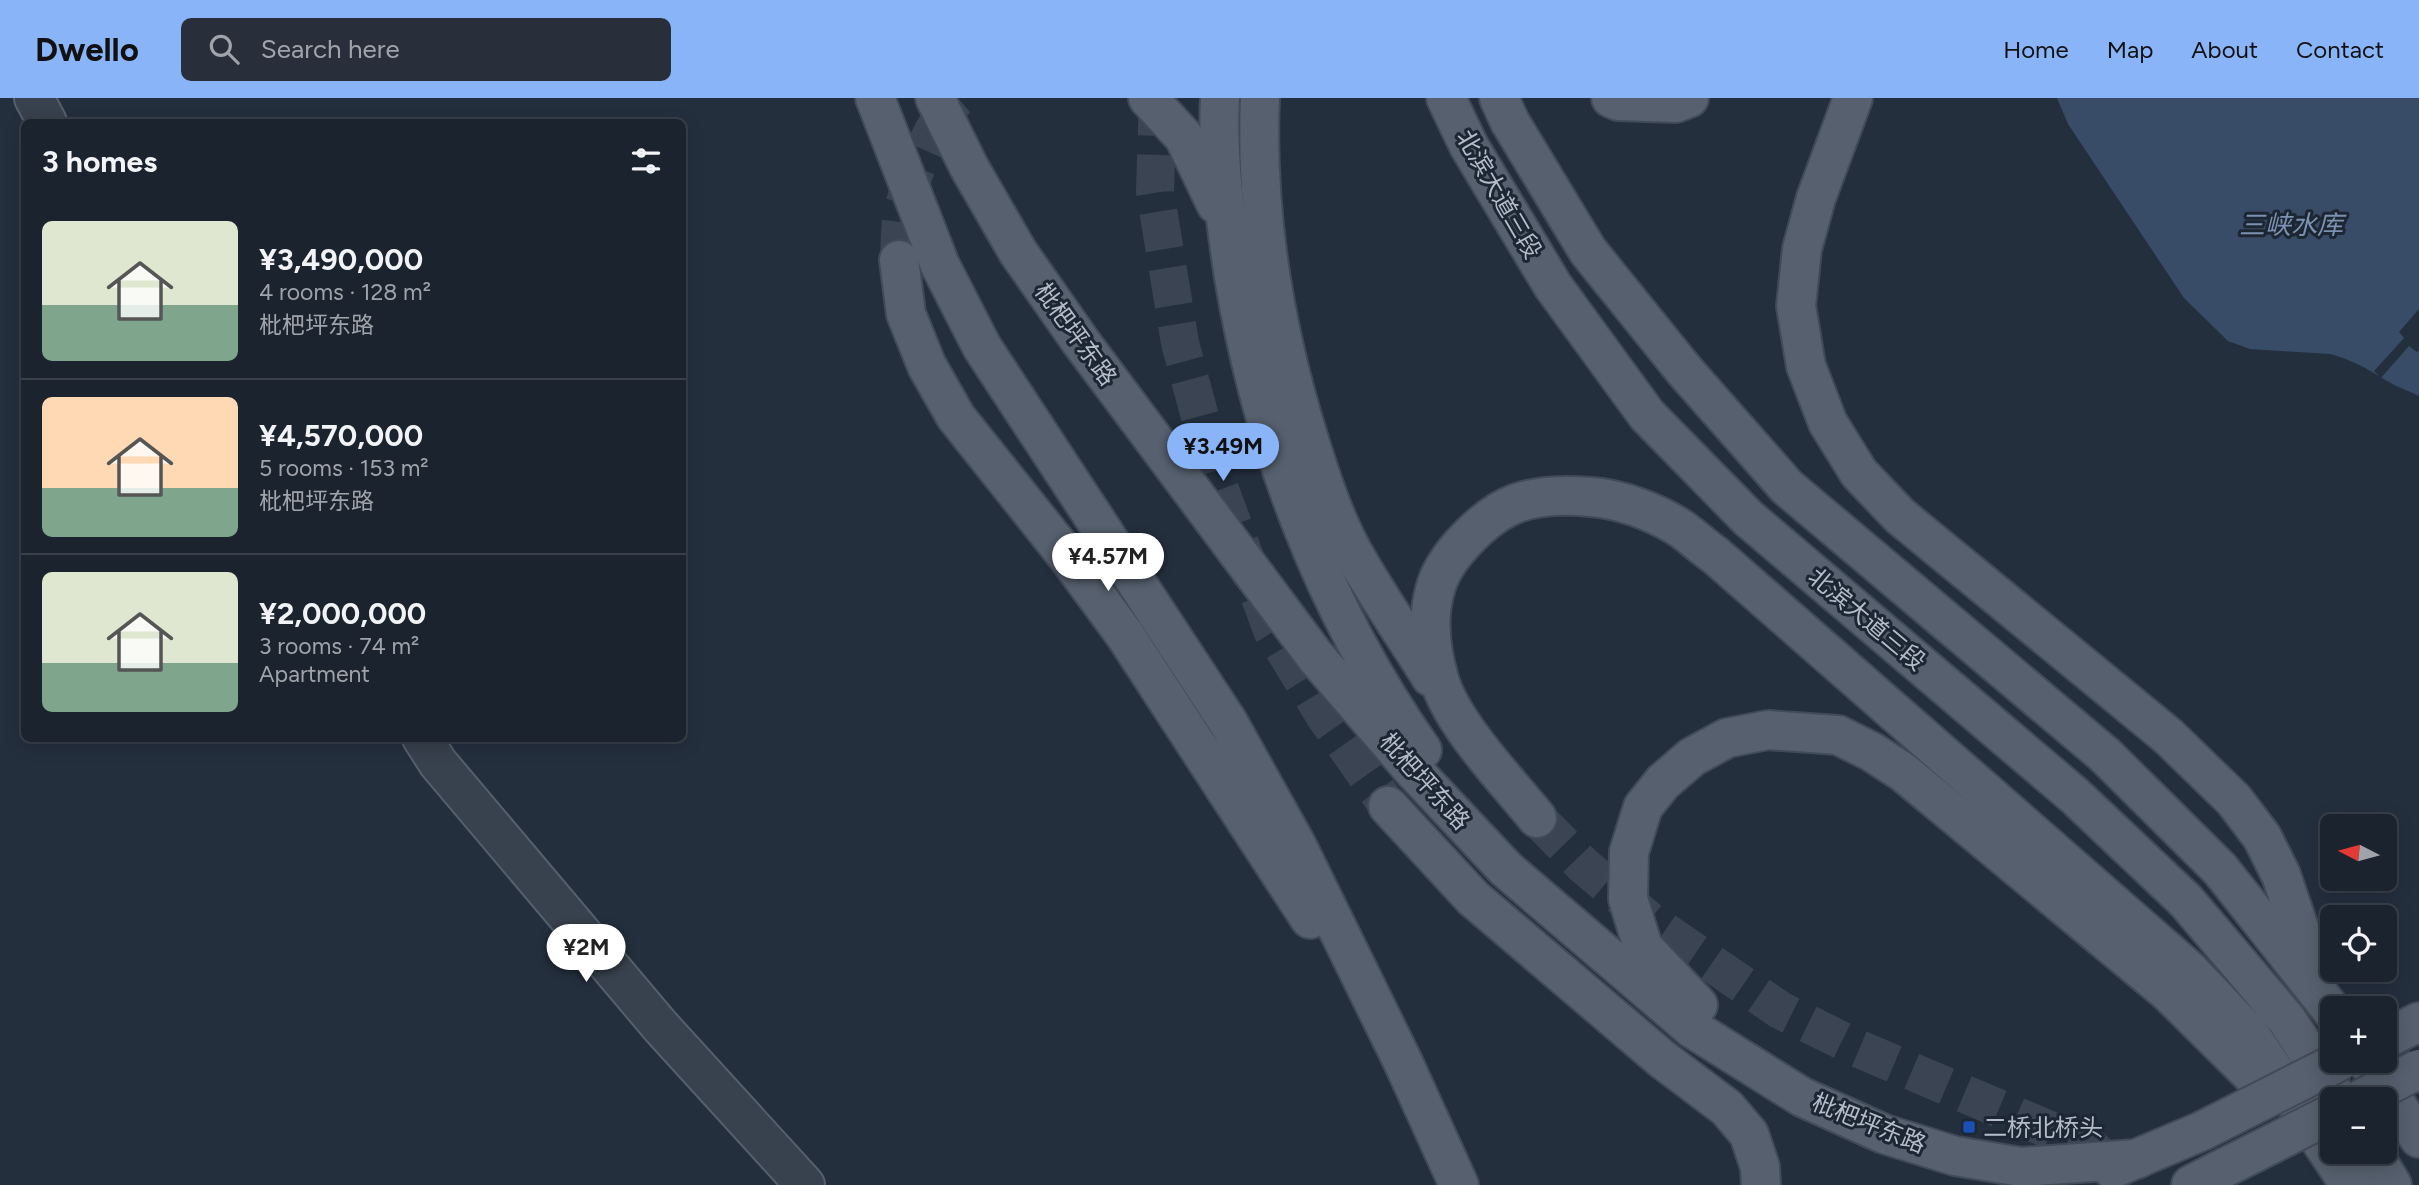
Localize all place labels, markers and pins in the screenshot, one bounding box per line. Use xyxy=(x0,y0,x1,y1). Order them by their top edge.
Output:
pin: ¥3.49M xyxy=(1166,424,1280,483)
pin: ¥4.57M xyxy=(1051,533,1165,593)
pin: ¥2M xyxy=(552,924,620,984)
place label: 二桥北桥头 xyxy=(1983,1113,2103,1142)
marker: 二桥北桥头 xyxy=(1961,1119,1977,1135)

